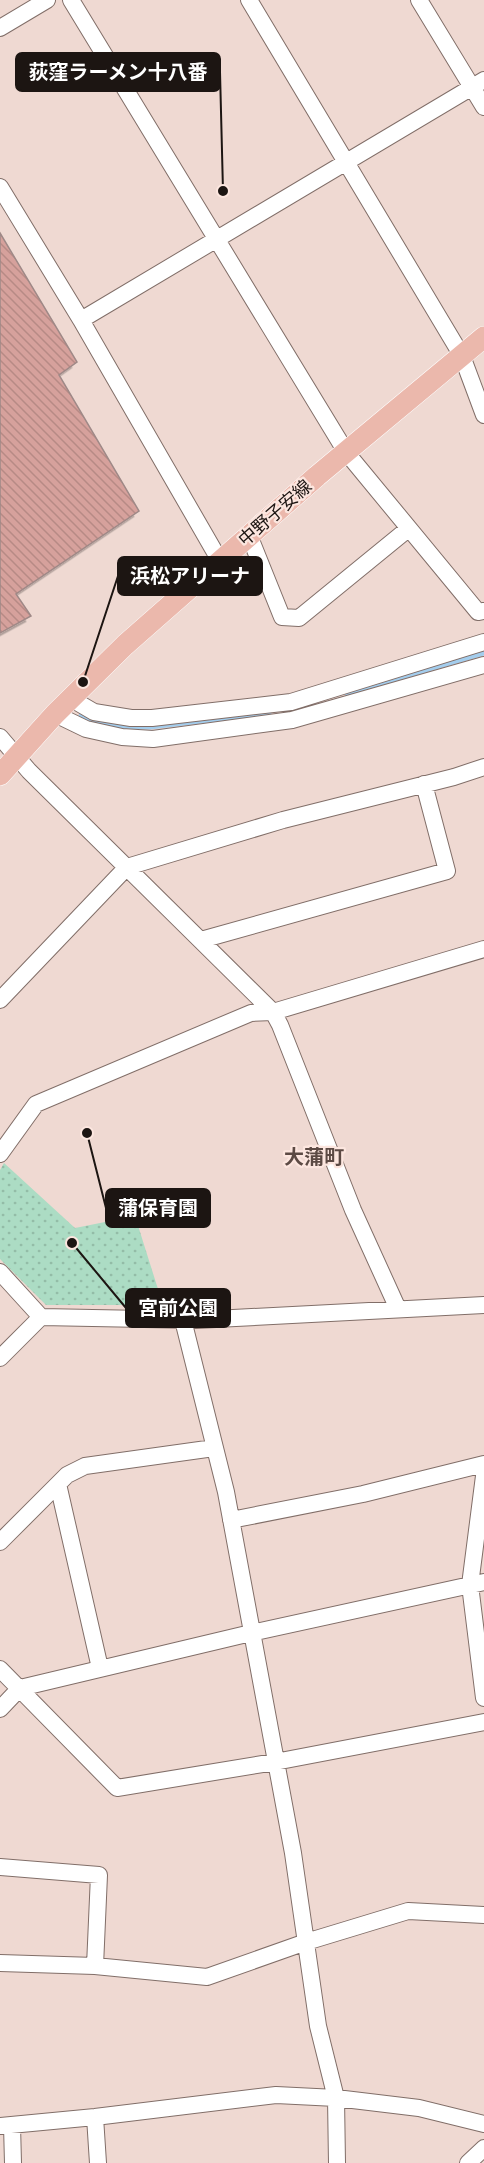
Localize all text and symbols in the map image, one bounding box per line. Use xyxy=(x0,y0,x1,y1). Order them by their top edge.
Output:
callout: 荻窪ラーメン十八番 xyxy=(16,53,220,91)
text: 荻窪ラーメン十八番 xyxy=(28,60,208,84)
street label: 中野子安線 xyxy=(234,475,316,550)
callout: 浜松アリーナ xyxy=(118,557,262,595)
text: 浜松アリーナ xyxy=(130,564,250,588)
district label: 大蒲町 xyxy=(284,1145,344,1169)
callout: 蒲保育園 xyxy=(106,1189,210,1227)
text: 蒲保育園 xyxy=(118,1196,198,1220)
callout: 宮前公園 xyxy=(126,1289,230,1327)
text: 宮前公園 xyxy=(138,1296,218,1320)

